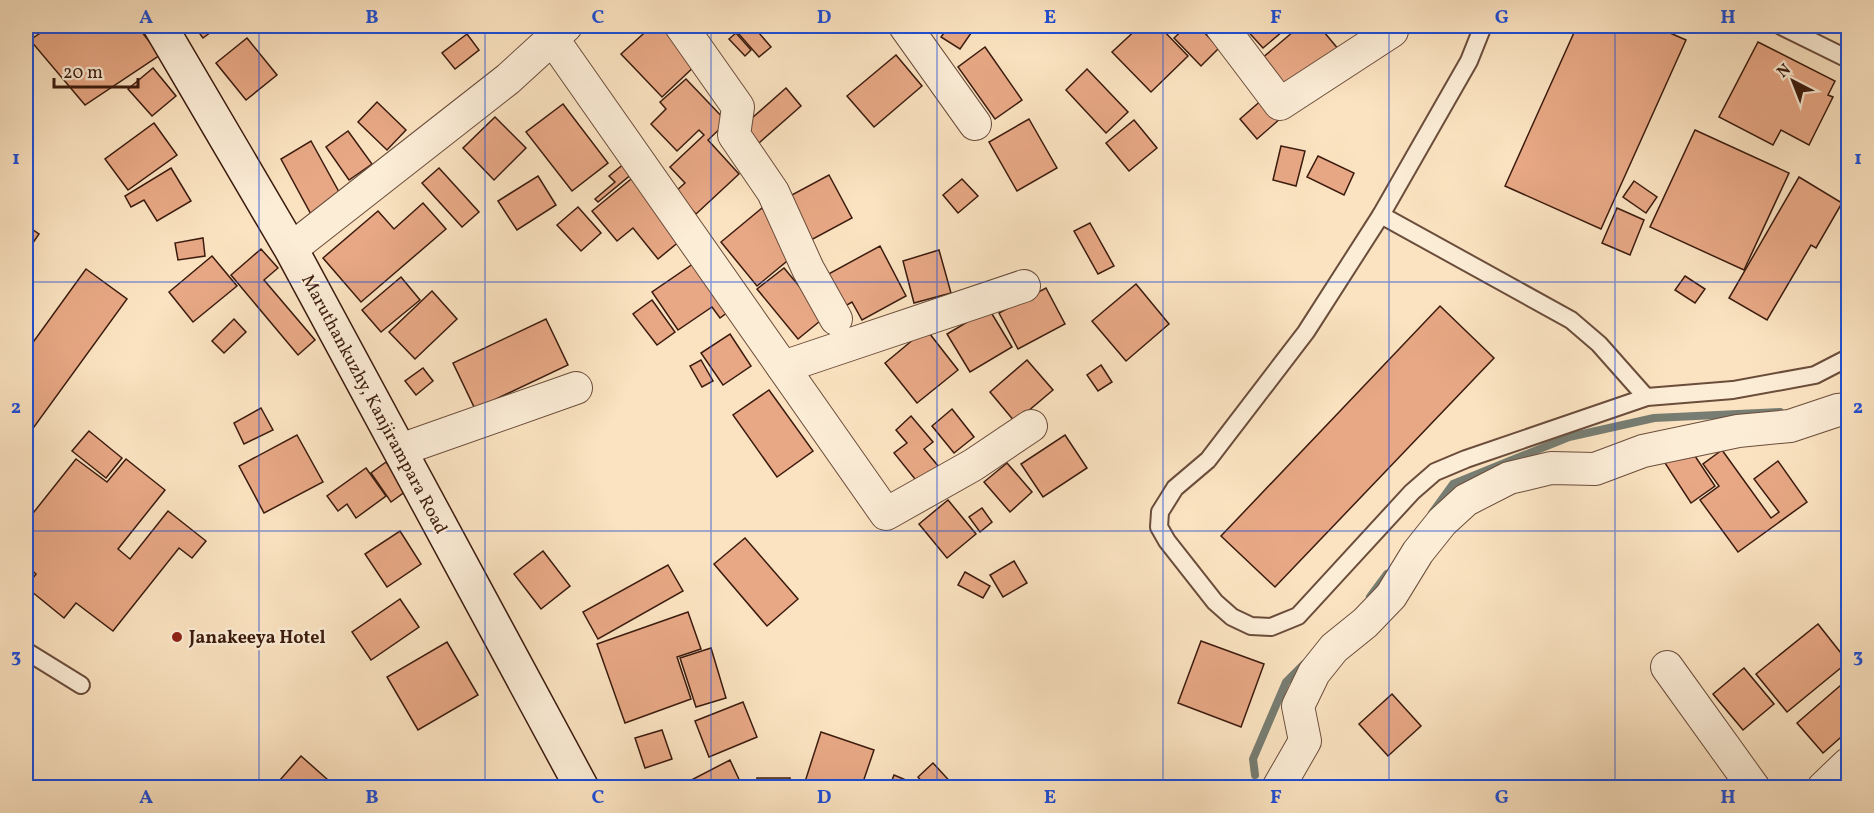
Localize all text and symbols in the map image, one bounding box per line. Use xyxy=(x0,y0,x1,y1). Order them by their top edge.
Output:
text: A xyxy=(139,4,153,32)
text: B xyxy=(365,4,379,32)
text: C xyxy=(592,4,605,32)
text: D xyxy=(817,4,831,32)
text: E xyxy=(1044,4,1056,32)
text: F xyxy=(1270,4,1282,32)
text: G xyxy=(1495,4,1509,32)
text: H xyxy=(1720,4,1736,32)
scale bar xyxy=(54,51,138,89)
north arrow xyxy=(1763,51,1823,111)
text: N xyxy=(1773,59,1796,83)
text: 20 m xyxy=(63,61,103,86)
text: 1 xyxy=(12,145,20,173)
text: 1 xyxy=(1854,145,1862,173)
street label: Maruthankuzhy, Kanjirampara Road xyxy=(294,271,453,539)
text: 2 xyxy=(11,394,21,422)
text: 2 xyxy=(1853,394,1863,422)
place label: Janakeeya Hotel xyxy=(188,626,326,651)
marker: Janakeeya Hotel xyxy=(170,630,184,644)
text: 3 xyxy=(11,643,21,671)
text: 3 xyxy=(1853,643,1863,671)
text: A xyxy=(139,784,153,812)
text: B xyxy=(365,784,379,812)
text: C xyxy=(592,784,605,812)
text: D xyxy=(817,784,831,812)
text: E xyxy=(1044,784,1056,812)
text: F xyxy=(1270,784,1282,812)
text: G xyxy=(1495,784,1509,812)
text: H xyxy=(1720,784,1736,812)

